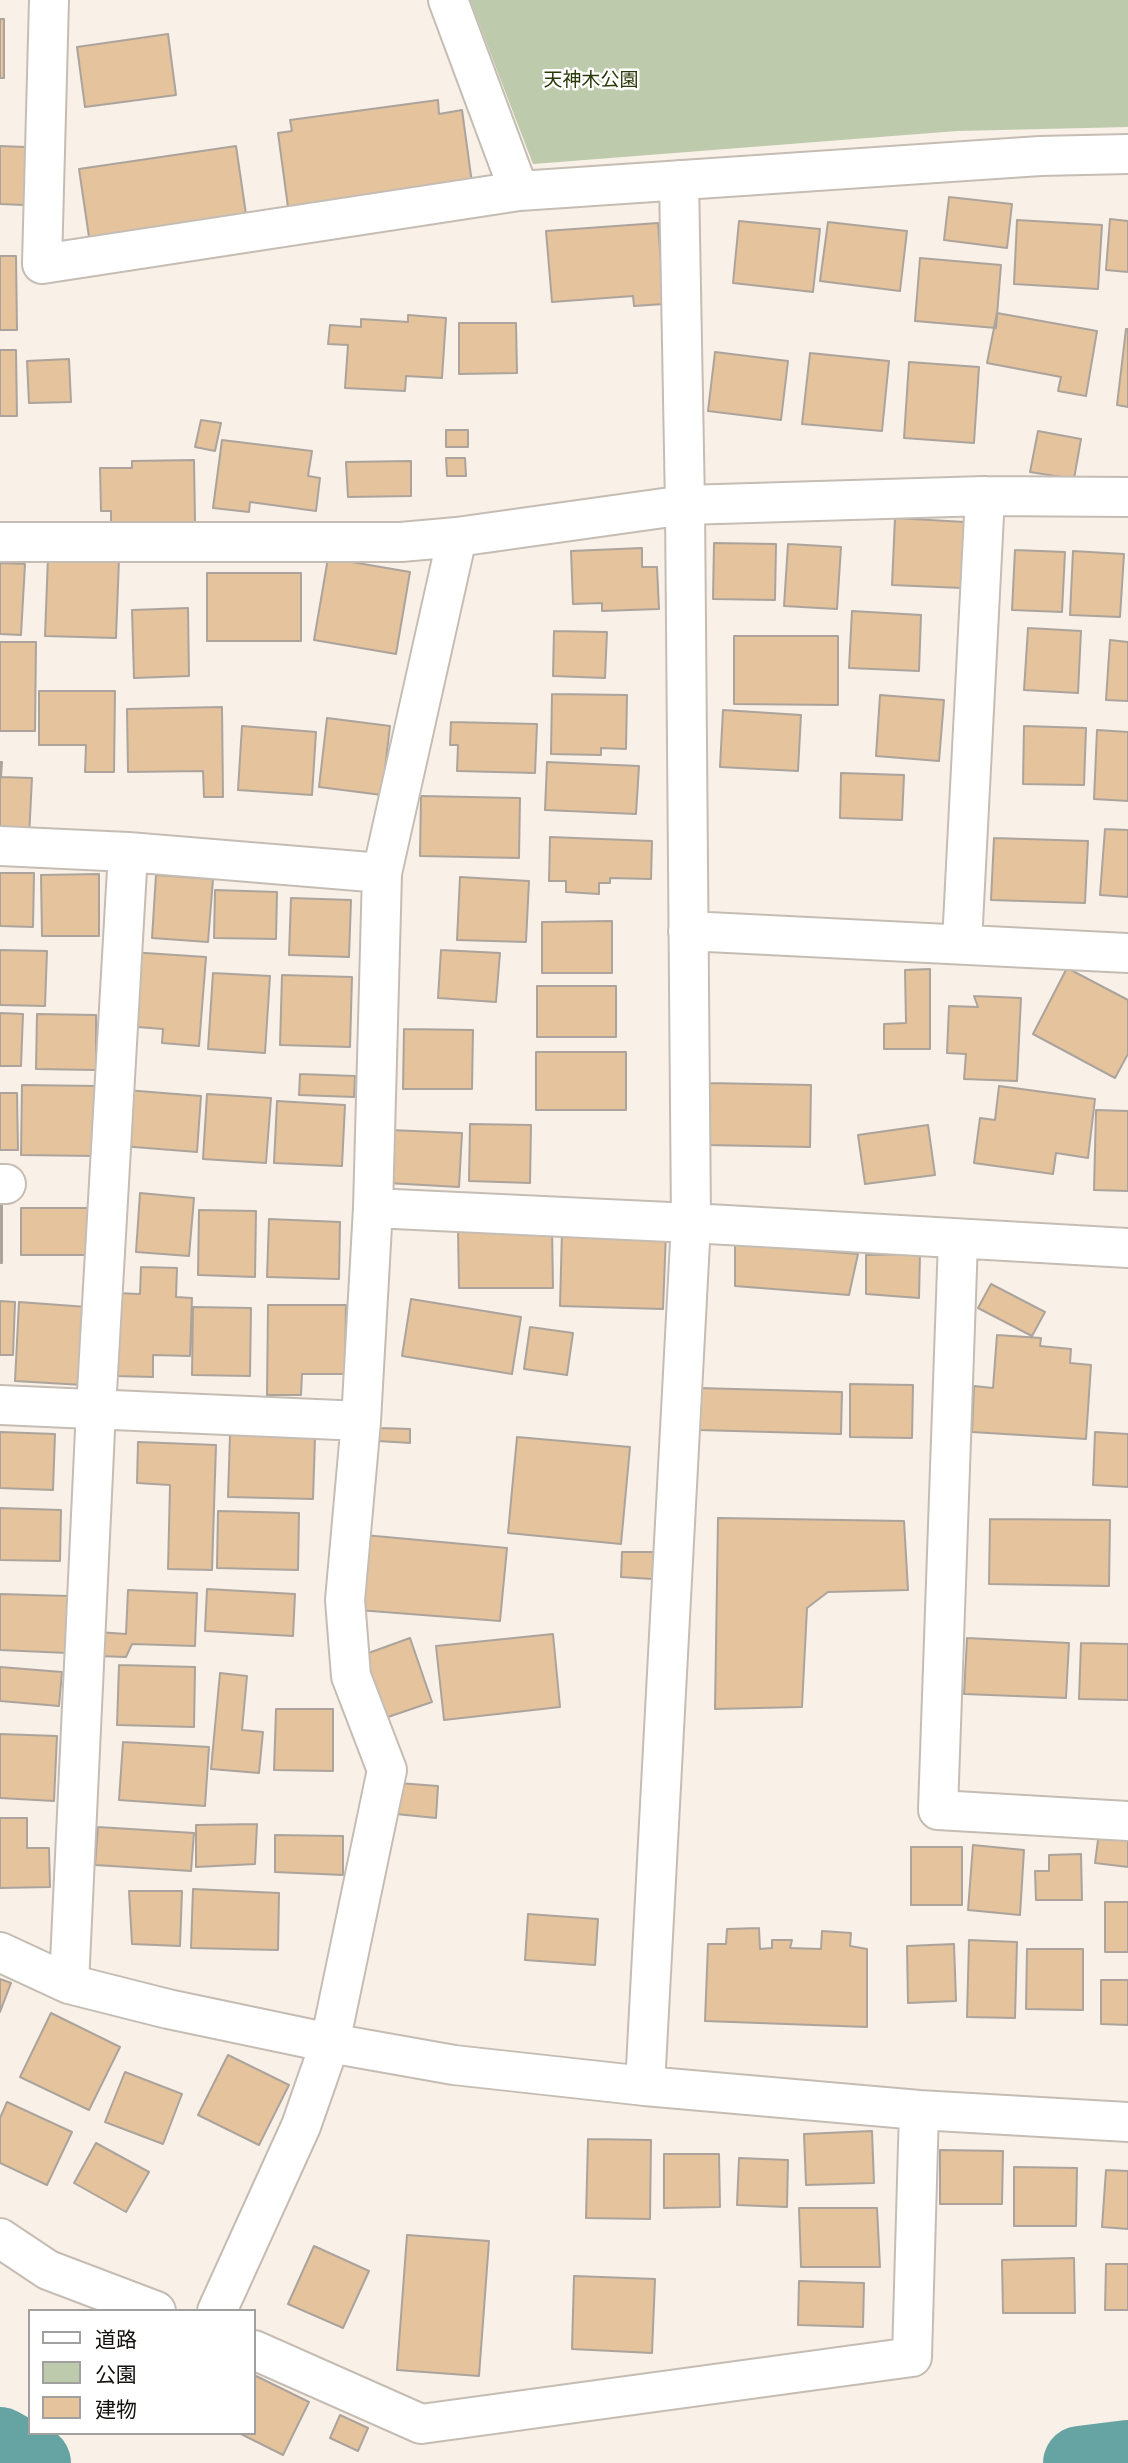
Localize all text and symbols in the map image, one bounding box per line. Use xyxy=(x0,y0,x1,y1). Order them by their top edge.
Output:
park label: 天神木公園 xyxy=(544,69,638,91)
legend xyxy=(28,2309,256,2435)
text: 道路 xyxy=(95,2327,137,2352)
text: 公園 xyxy=(95,2362,137,2387)
text: 建物 xyxy=(95,2397,137,2422)

